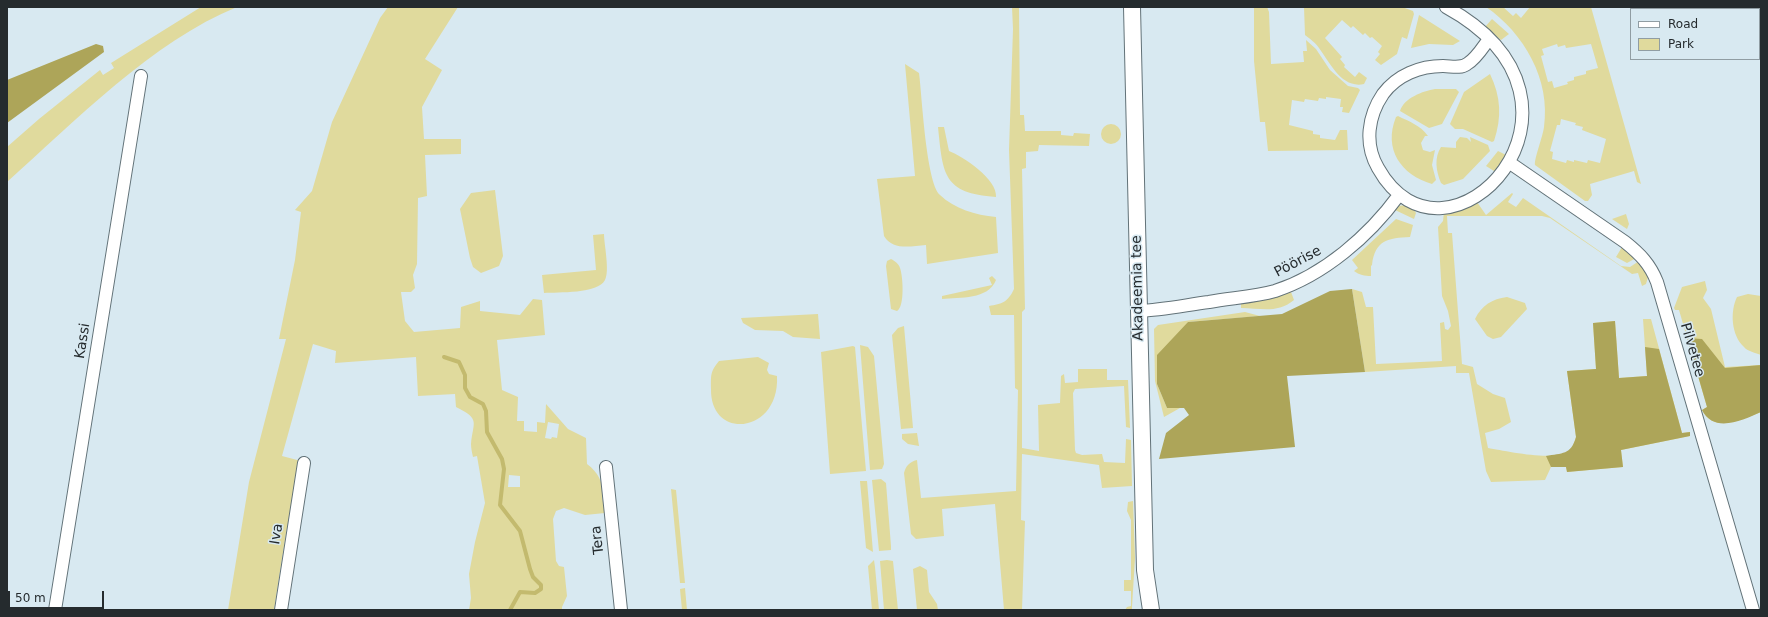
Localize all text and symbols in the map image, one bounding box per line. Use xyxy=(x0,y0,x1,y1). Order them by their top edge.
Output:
legend xyxy=(1630,8,1760,60)
text: Road xyxy=(1668,17,1698,31)
text: Park xyxy=(1668,37,1694,51)
street label: Akadeemia tee xyxy=(1129,235,1147,341)
street label: Pöörise xyxy=(1272,243,1324,281)
street label: Pilvetee xyxy=(1676,321,1708,379)
street label: Kassi xyxy=(72,322,94,360)
street label: Iva xyxy=(267,522,287,546)
street label: Tera xyxy=(588,525,608,555)
scale bar xyxy=(10,583,106,609)
text: 50 m xyxy=(15,591,46,605)

